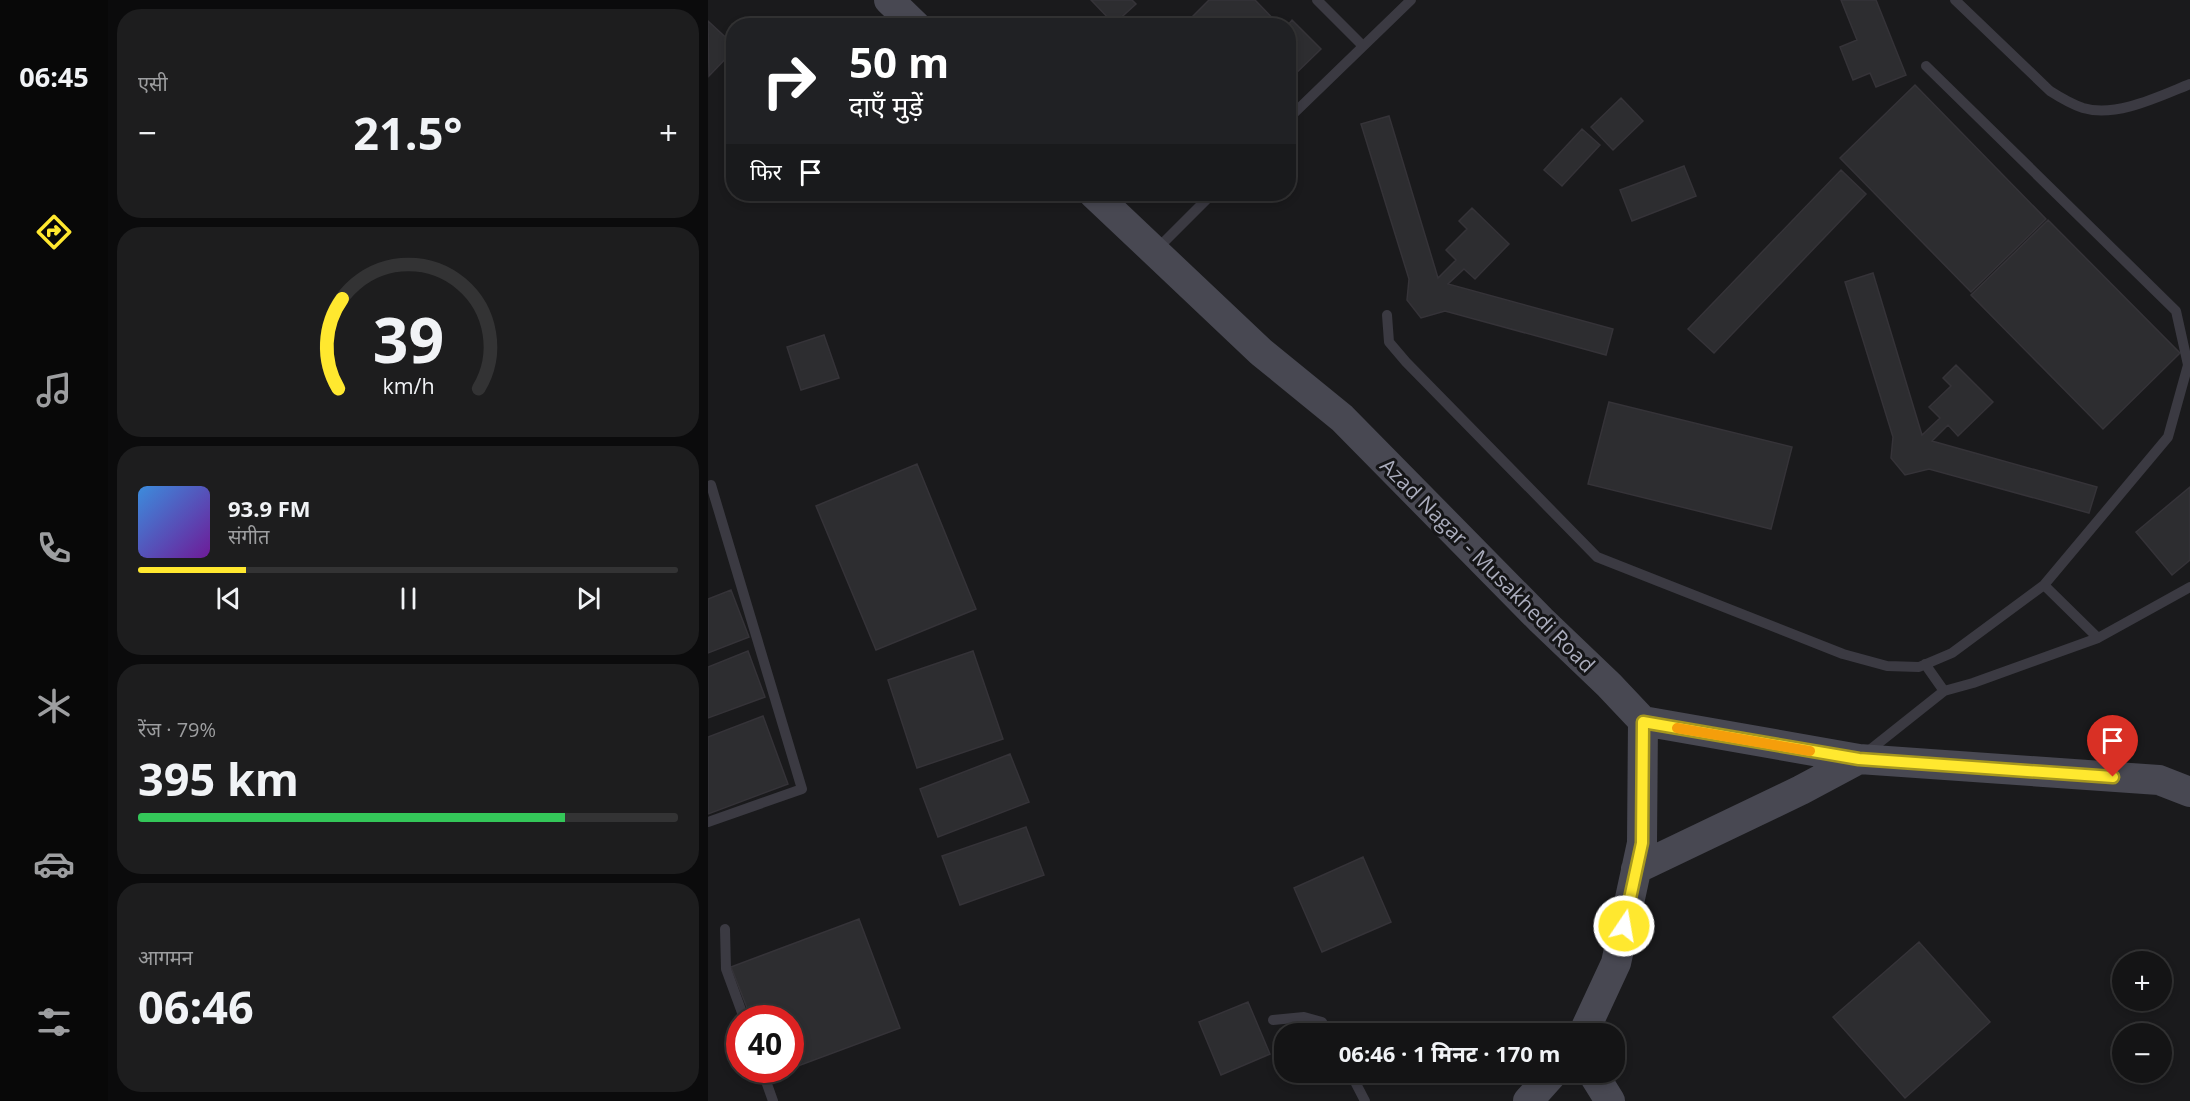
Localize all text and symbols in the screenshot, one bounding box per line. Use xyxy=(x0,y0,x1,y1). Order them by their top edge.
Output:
text: 50 m xyxy=(849,33,949,90)
icon: right xyxy=(750,42,828,120)
text: 06:45 xyxy=(19,58,89,95)
text: एसी xyxy=(138,70,168,97)
text: दाएँ मुड़ें xyxy=(849,87,923,124)
text: 21.5° xyxy=(353,102,463,163)
text: − xyxy=(138,110,157,155)
text: + xyxy=(659,110,678,155)
text: फिर xyxy=(750,156,782,186)
icon: arrive xyxy=(794,156,827,189)
icon: directions xyxy=(33,211,75,253)
text: 39 xyxy=(372,296,444,381)
icon: music xyxy=(33,369,75,411)
text: km/h xyxy=(382,372,434,401)
street label: Azad Nagar - Musakhedi Road xyxy=(1375,452,1601,678)
text: 93.9 FM xyxy=(228,493,311,523)
text: संगीत xyxy=(228,523,269,550)
icon: phone xyxy=(33,527,75,569)
icon: previous xyxy=(212,582,245,615)
icon: pause xyxy=(392,582,425,615)
icon: next xyxy=(572,582,605,615)
icon: climate xyxy=(33,685,75,727)
pin xyxy=(2087,715,2138,777)
text: रेंज · 79% xyxy=(138,716,216,743)
icon: arrive xyxy=(2096,724,2129,757)
text: 395 km xyxy=(138,748,299,809)
icon: car xyxy=(33,843,75,885)
position arrow xyxy=(1592,894,1656,958)
text: आगमन xyxy=(138,944,193,971)
map controls xyxy=(2112,951,2172,1083)
button: + xyxy=(2112,951,2172,1011)
text: 06:46 xyxy=(138,976,254,1037)
icon: filters xyxy=(33,1001,75,1043)
speed limit sign: 40 xyxy=(726,1005,804,1083)
button: − xyxy=(2112,1023,2172,1083)
text: 06:46 · 1 मिनट · 170 m xyxy=(1339,1038,1560,1068)

